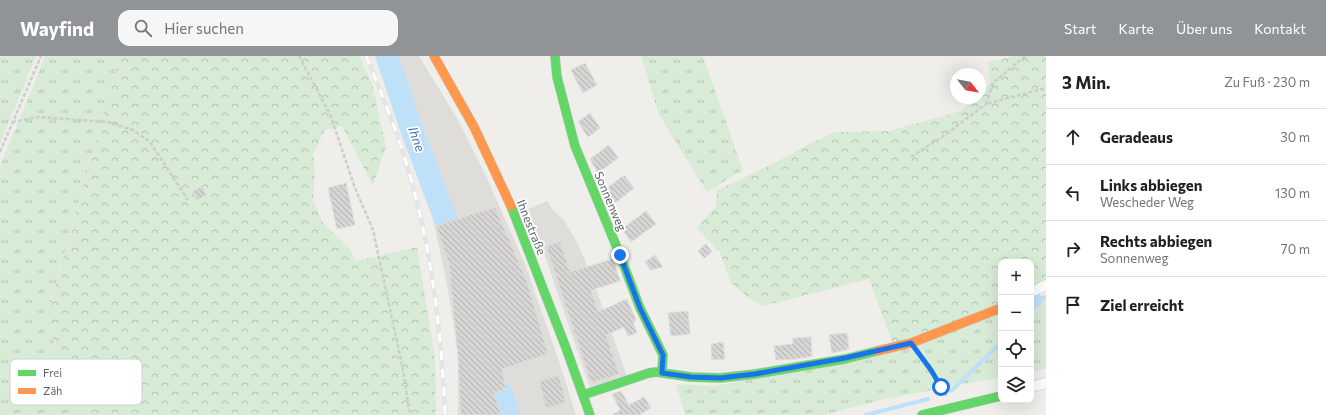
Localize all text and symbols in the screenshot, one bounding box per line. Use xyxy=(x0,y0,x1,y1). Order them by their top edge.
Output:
search box xyxy=(118,10,398,46)
text: Wayfind xyxy=(20,17,94,40)
icon: search xyxy=(132,17,154,39)
text: Hier suchen xyxy=(164,19,244,37)
text: Start xyxy=(1064,20,1097,37)
text: Karte xyxy=(1119,20,1154,37)
text: Über uns xyxy=(1176,20,1232,37)
text: Kontakt xyxy=(1254,20,1306,37)
north arrow xyxy=(950,68,986,104)
text: 3 Min. xyxy=(1062,72,1111,93)
text: Zu Fuß · 230 m xyxy=(1224,74,1310,90)
water label: Ihne xyxy=(405,124,429,154)
icon: ahead xyxy=(1062,126,1084,148)
text: Geradeaus xyxy=(1100,128,1173,146)
text: 30 m xyxy=(1280,129,1310,145)
street label: Sonnenweg xyxy=(592,169,630,233)
text: Links abbiegen xyxy=(1100,176,1202,194)
icon: left xyxy=(1062,182,1084,204)
text: 130 m xyxy=(1275,185,1310,201)
text: Wescheder Weg xyxy=(1100,194,1194,210)
street label: Ihnestraße xyxy=(515,197,549,257)
text: Rechts abbiegen xyxy=(1100,232,1212,250)
icon: right xyxy=(1062,238,1084,260)
text: 70 m xyxy=(1281,241,1310,257)
route end xyxy=(611,246,629,264)
text: Sonnenweg xyxy=(1100,250,1169,266)
map controls xyxy=(998,259,1034,403)
button: + xyxy=(998,259,1034,295)
icon: arrive xyxy=(1062,294,1084,316)
button: − xyxy=(998,295,1034,331)
text: Ziel erreicht xyxy=(1100,296,1184,314)
button: locate xyxy=(998,331,1034,367)
legend xyxy=(10,359,142,405)
text: Frei xyxy=(43,366,62,379)
button: layers xyxy=(998,367,1034,403)
route start xyxy=(932,378,950,396)
text: Zäh xyxy=(43,384,62,397)

